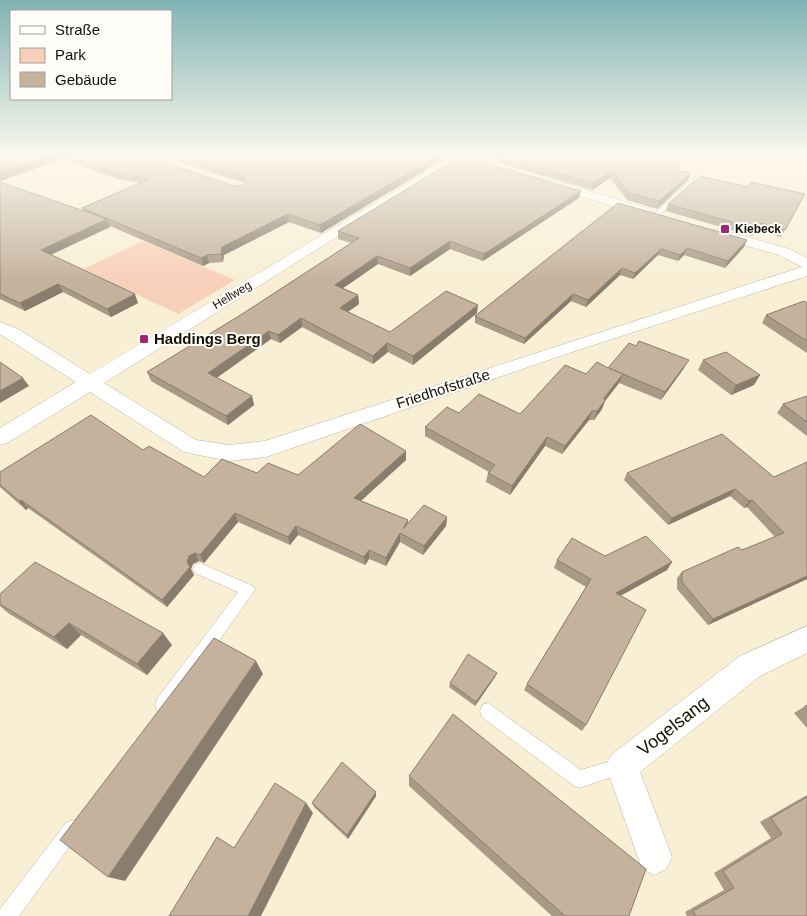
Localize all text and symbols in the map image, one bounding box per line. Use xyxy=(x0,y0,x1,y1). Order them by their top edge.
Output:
legend xyxy=(10,10,172,100)
text: Straße xyxy=(55,21,100,38)
text: Park xyxy=(55,46,86,63)
text: Gebäude xyxy=(55,71,117,88)
place label: Kiebeck xyxy=(735,222,781,236)
marker: Kiebeck xyxy=(719,223,731,235)
street label: Hellweg xyxy=(210,278,254,312)
place label: Haddings Berg xyxy=(154,330,261,347)
marker: Haddings Berg xyxy=(138,333,150,345)
street label: Friedhofstraße xyxy=(394,365,492,412)
street label: Vogelsang xyxy=(634,692,712,760)

